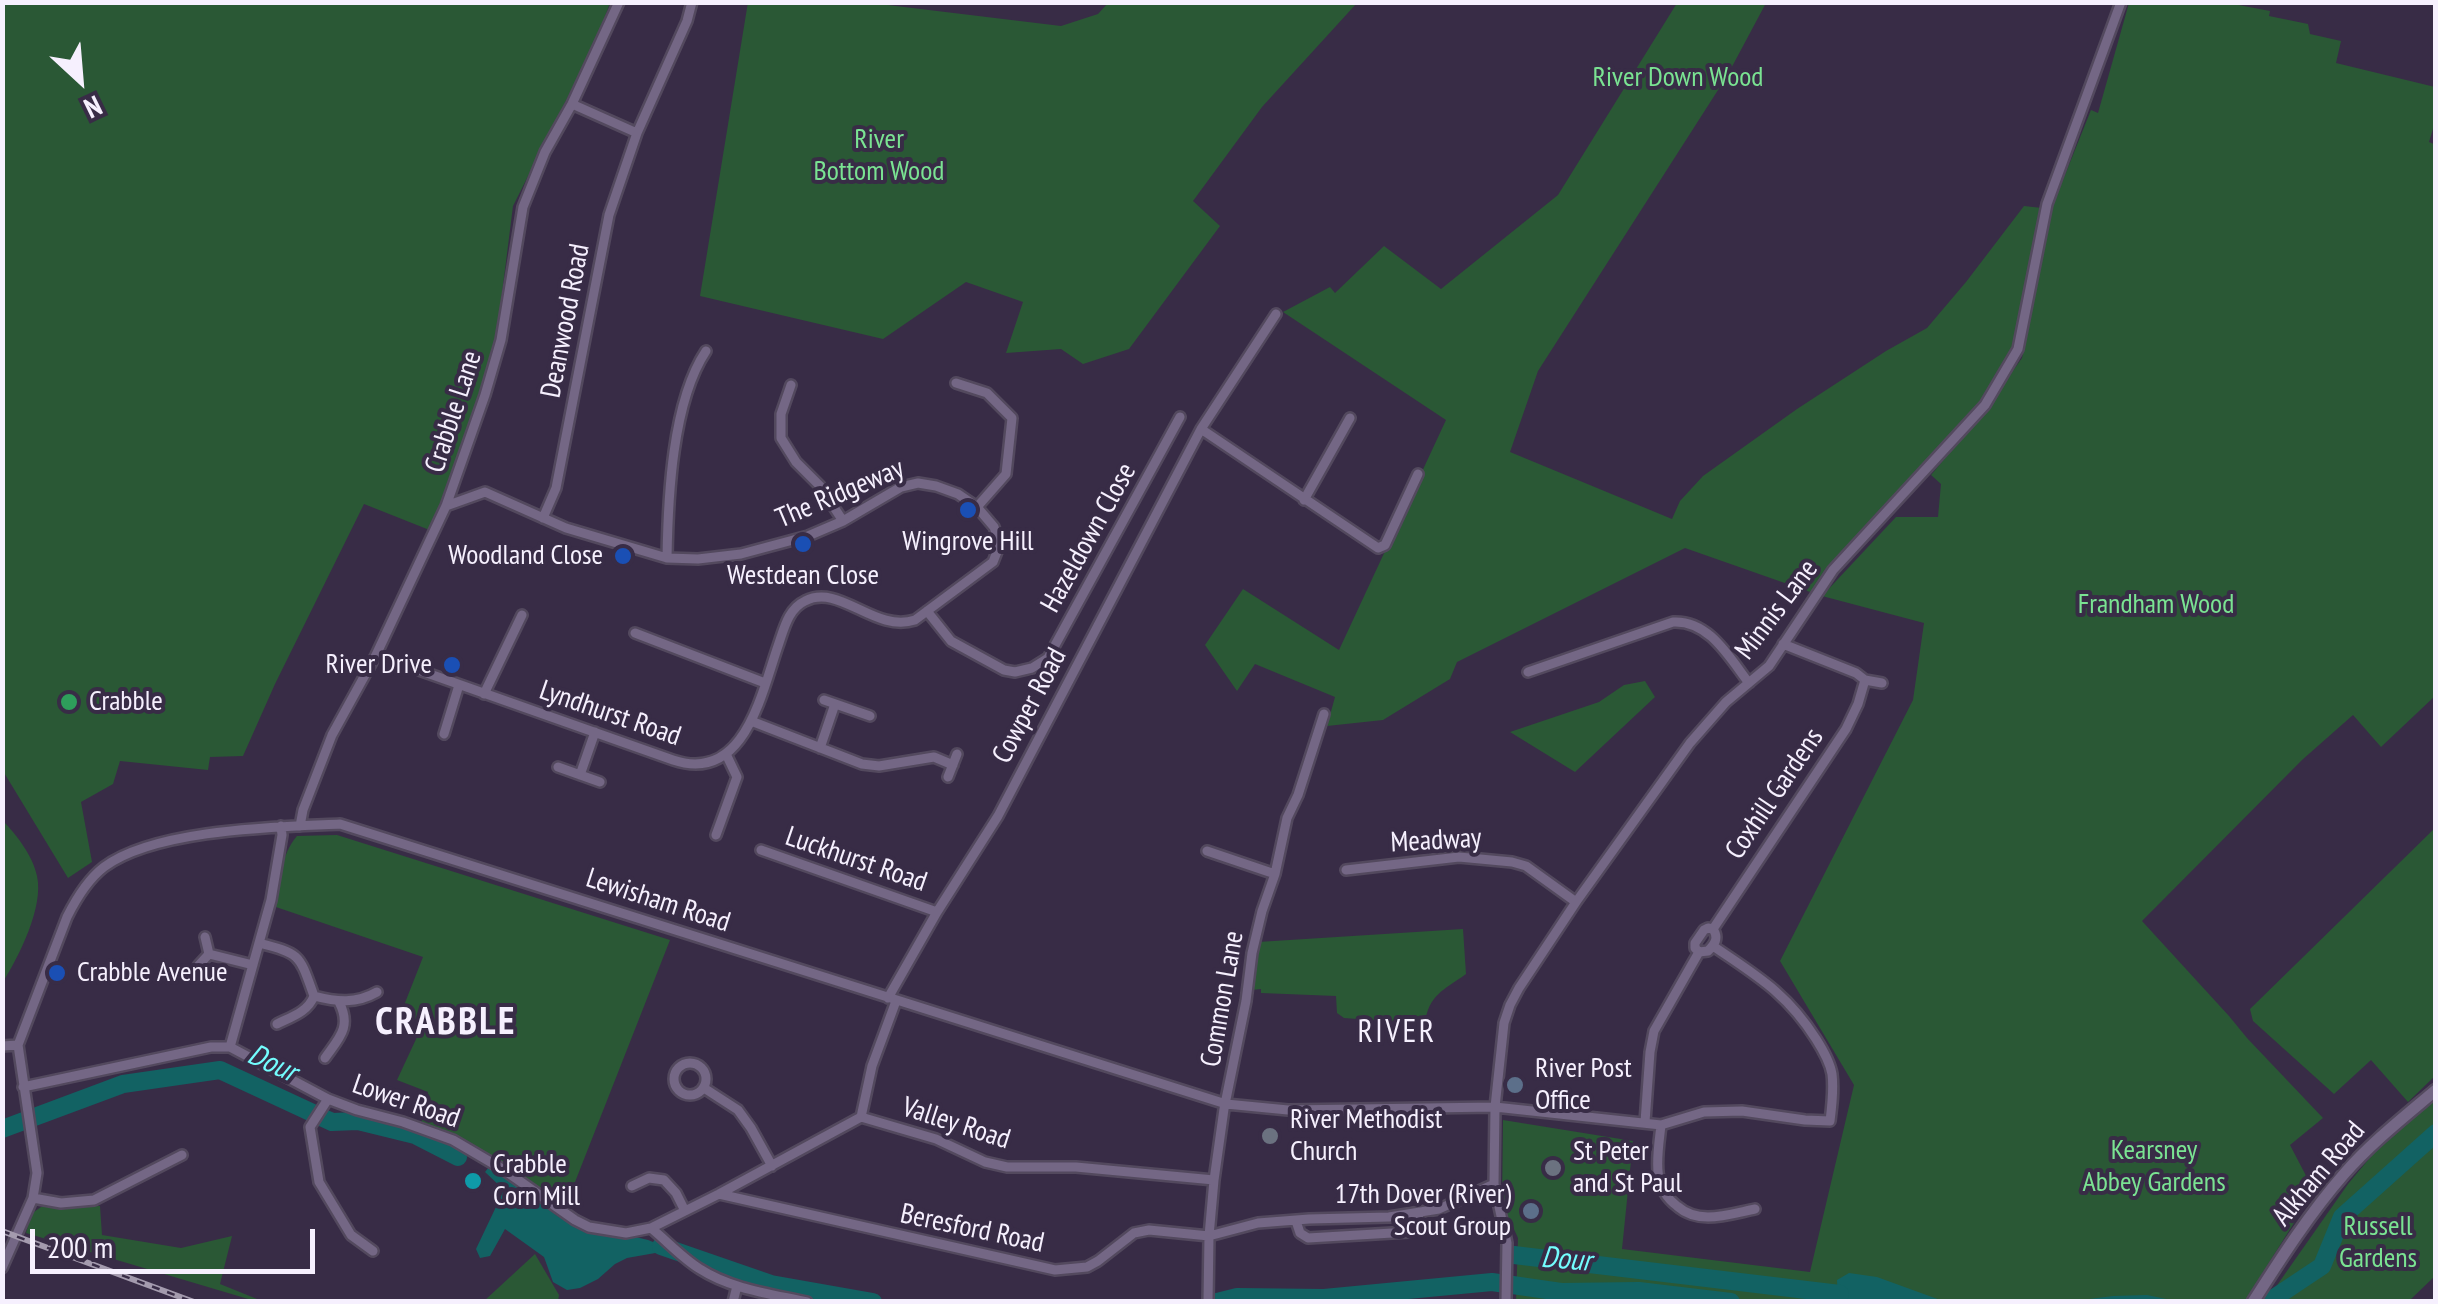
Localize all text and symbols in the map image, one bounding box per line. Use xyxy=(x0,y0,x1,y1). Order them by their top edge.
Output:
north arrow xyxy=(30,30,130,130)
park label: River Down Wood xyxy=(1593,61,1763,95)
text: N xyxy=(78,87,108,127)
park label: River Bottom Wood xyxy=(814,123,944,189)
street label: Deanwood Road xyxy=(535,241,597,401)
street label: Crabble Lane xyxy=(419,347,489,477)
street label: The Ridgeway xyxy=(771,452,909,536)
street label: Hazeldown Close xyxy=(1034,458,1144,618)
marker: Wingrove Hill xyxy=(957,499,979,521)
place label: Wingrove Hill xyxy=(902,525,1034,559)
marker: Westdean Close xyxy=(792,533,814,555)
place label: Woodland Close xyxy=(448,539,603,573)
marker: Woodland Close xyxy=(612,545,634,567)
street label: Minnis Lane xyxy=(1729,553,1825,667)
place label: Westdean Close xyxy=(727,559,879,593)
park label: Frandham Wood xyxy=(2078,588,2234,622)
street label: Cowper Road xyxy=(986,643,1074,769)
place label: River Drive xyxy=(326,648,432,682)
marker: River Drive xyxy=(441,654,463,676)
street label: Lyndhurst Road xyxy=(535,674,685,754)
place label: Crabble xyxy=(89,685,163,719)
marker: Crabble xyxy=(58,691,80,713)
street label: Coxhill Gardens xyxy=(1719,722,1831,866)
street label: Luckhurst Road xyxy=(781,820,931,900)
street label: Meadway xyxy=(1390,822,1482,860)
street label: Lewisham Road xyxy=(582,862,734,940)
street label: Common Lane xyxy=(1195,929,1251,1069)
place label: Crabble Avenue xyxy=(77,956,227,990)
marker: Crabble Avenue xyxy=(46,962,68,984)
district label: CRABBLE xyxy=(375,1000,517,1046)
district label: RIVER xyxy=(1357,1014,1437,1052)
water label: Dour xyxy=(242,1037,302,1091)
place label: River Post Office xyxy=(1535,1052,1632,1118)
street label: Lower Road xyxy=(348,1068,464,1136)
marker: River Post Office xyxy=(1504,1074,1526,1096)
street label: Valley Road xyxy=(898,1091,1014,1157)
place label: River Methodist Church xyxy=(1290,1103,1442,1169)
street label: Alkham Road xyxy=(2266,1115,2372,1233)
marker: River Methodist Church xyxy=(1259,1125,1281,1147)
park label: Kearsney Abbey Gardens xyxy=(2082,1134,2226,1200)
place label: St Peter and St Paul xyxy=(1573,1135,1682,1201)
place label: Crabble Corn Mill xyxy=(493,1148,580,1214)
marker: St Peter and St Paul xyxy=(1542,1157,1564,1179)
marker: Crabble Corn Mill xyxy=(462,1170,484,1192)
place label: 17th Dover (River) Scout Group xyxy=(1335,1178,1511,1244)
street label: Beresford Road xyxy=(897,1197,1047,1261)
marker: 17th Dover (River) Scout Group xyxy=(1520,1200,1542,1222)
scale bar xyxy=(35,1209,320,1271)
park label: Russell Gardens xyxy=(2339,1210,2417,1276)
text: 200 m xyxy=(47,1227,113,1266)
water label: Dour xyxy=(1540,1240,1592,1280)

